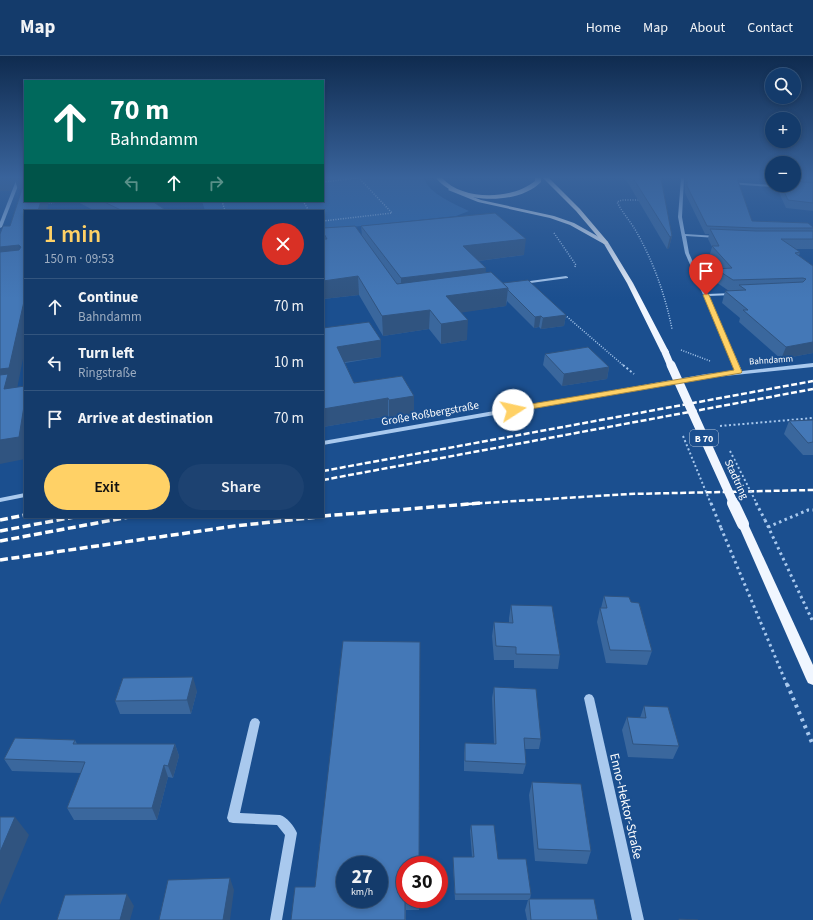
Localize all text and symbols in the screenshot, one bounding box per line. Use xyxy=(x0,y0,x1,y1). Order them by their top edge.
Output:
text: Map xyxy=(20,14,55,41)
text: Home xyxy=(586,18,621,38)
text: Map xyxy=(643,18,668,38)
text: About xyxy=(690,18,725,38)
text: Contact xyxy=(747,18,793,38)
map controls xyxy=(765,68,801,192)
button: search xyxy=(765,68,801,104)
text: 70 m xyxy=(110,90,169,130)
icon: ahead xyxy=(44,96,96,148)
button: + xyxy=(765,112,801,148)
text: Bahndamm xyxy=(110,127,198,152)
button: − xyxy=(765,156,801,192)
icon: left xyxy=(121,172,143,194)
icon: ahead xyxy=(163,172,185,194)
icon: right xyxy=(205,172,227,194)
text: 1 min xyxy=(44,217,101,252)
button: close xyxy=(262,223,304,265)
text: 150 m · 09:53 xyxy=(44,250,114,268)
pin xyxy=(689,254,723,295)
icon: arrive xyxy=(695,260,717,282)
text: Continue xyxy=(78,287,138,308)
icon: ahead xyxy=(44,296,66,318)
text: 70 m xyxy=(274,296,304,317)
text: Bahndamm xyxy=(78,308,142,326)
text: Turn left xyxy=(78,343,134,364)
icon: left xyxy=(44,352,66,374)
text: 10 m xyxy=(274,352,304,373)
street label: Bahndamm xyxy=(749,352,793,369)
text: Ringstraße xyxy=(78,364,137,382)
position arrow xyxy=(492,389,534,431)
street label: Große Roßbergstraße xyxy=(380,397,481,429)
icon: arrive xyxy=(44,408,66,430)
text: Arrive at destination xyxy=(78,408,213,429)
text: 70 m xyxy=(274,408,304,429)
road number: B 70 xyxy=(690,430,718,446)
street label: Stadtring xyxy=(721,457,753,502)
button: Exit xyxy=(44,464,170,510)
button: Share xyxy=(178,464,304,510)
street label: Enno-Hektor-Straße xyxy=(605,751,647,861)
speed limit sign: 30 xyxy=(396,856,448,908)
text: 27 xyxy=(351,863,373,891)
text: km/h xyxy=(351,885,373,899)

